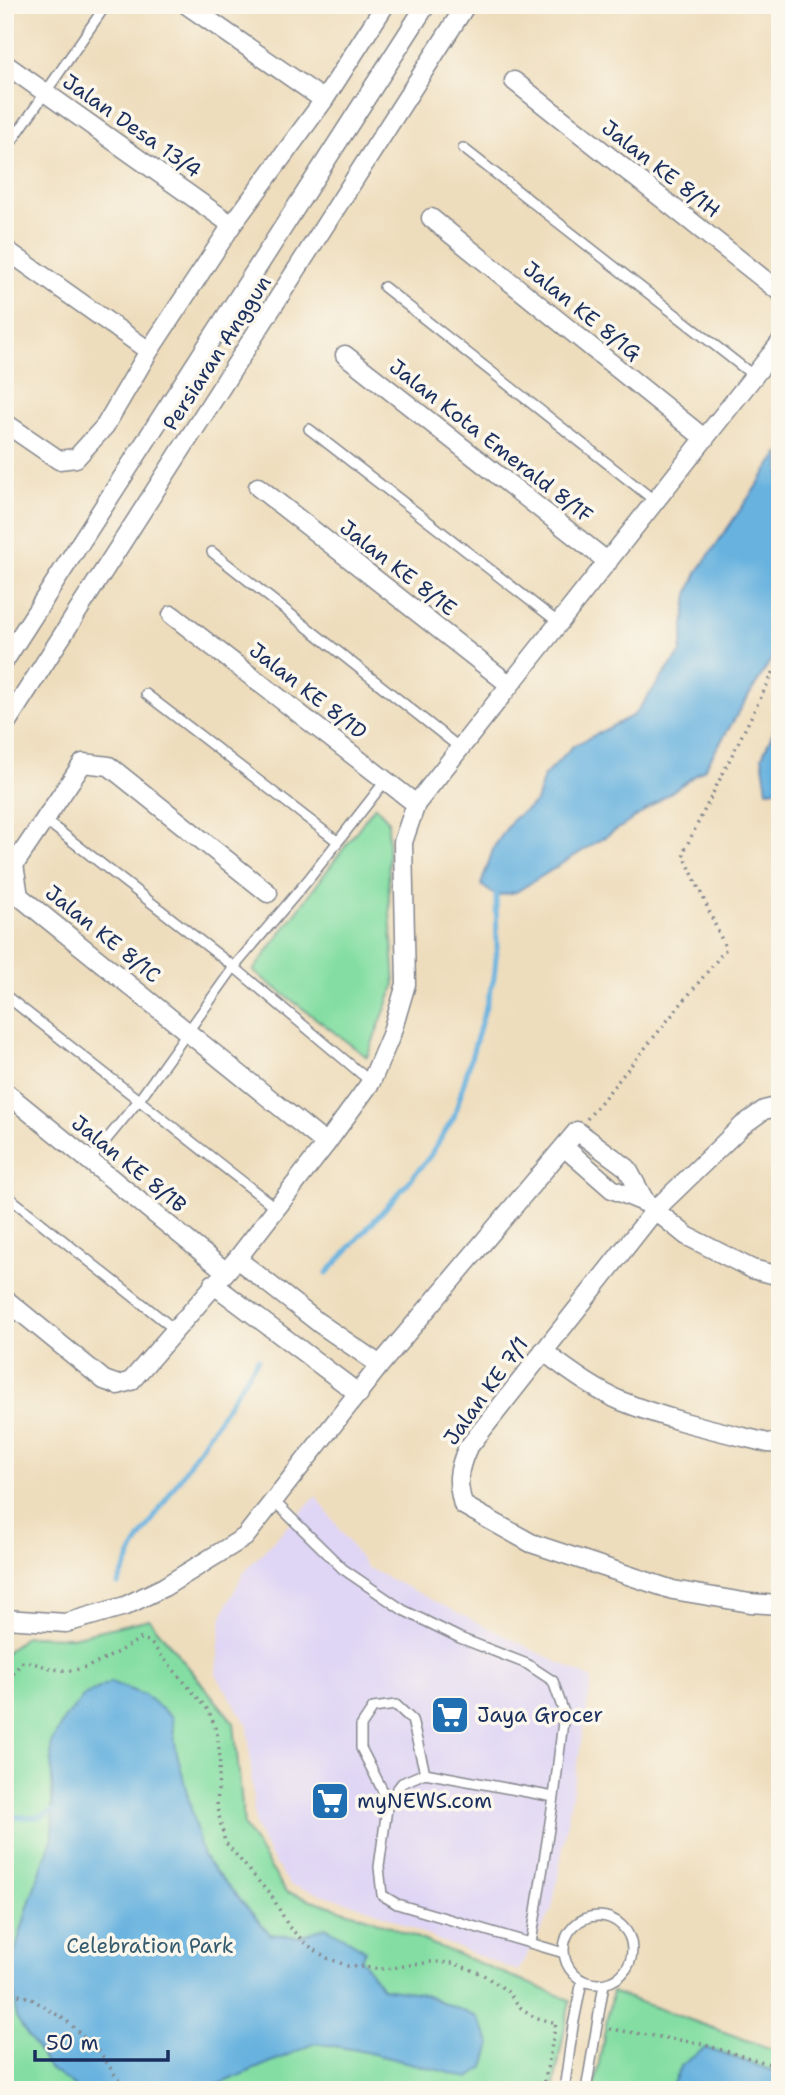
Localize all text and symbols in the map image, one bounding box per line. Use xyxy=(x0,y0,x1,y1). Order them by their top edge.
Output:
street label: Jalan Desa 13/4 xyxy=(57,68,207,184)
street label: Jalan KE 8/1H xyxy=(596,114,726,224)
street label: Jalan KE 8/1G xyxy=(517,255,647,367)
street label: Persiaran Anggun xyxy=(156,270,278,436)
street label: Jalan Kota Emerald 8/1F xyxy=(383,353,599,529)
street label: Jalan KE 8/1E xyxy=(334,514,462,622)
street label: Jalan KE 8/1D xyxy=(243,636,373,746)
street label: Jalan KE 8/1C xyxy=(39,879,167,989)
street label: Jalan KE 8/1B xyxy=(66,1109,192,1219)
street label: Jalan KE 7/1 xyxy=(437,1331,535,1451)
supermarket icon: Jaya Grocer xyxy=(429,1694,471,1736)
place label: Jaya Grocer xyxy=(477,1701,603,1729)
supermarket icon: myNEWS.com xyxy=(309,1780,351,1822)
place label: myNEWS.com xyxy=(357,1787,492,1815)
park label: Celebration Park xyxy=(66,1932,234,1960)
scale bar xyxy=(35,2018,168,2062)
text: 50 m xyxy=(46,2029,99,2057)

